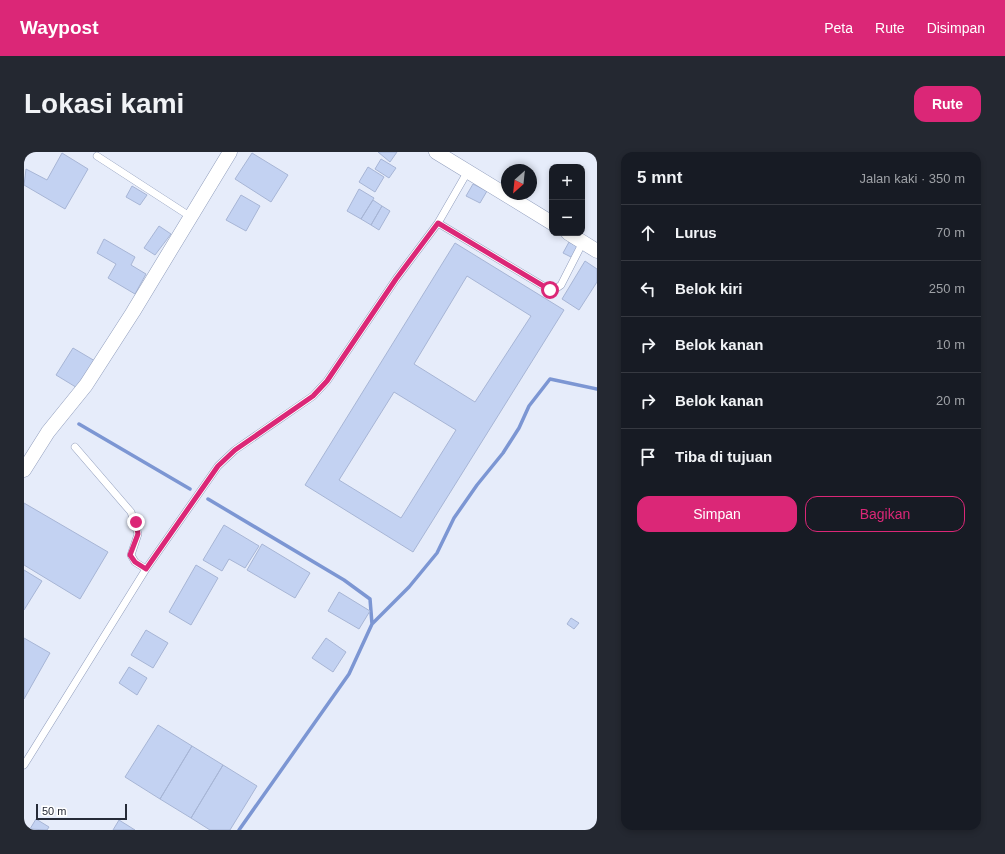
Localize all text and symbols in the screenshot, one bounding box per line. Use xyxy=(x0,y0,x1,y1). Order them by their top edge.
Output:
text: Waypost xyxy=(20,17,98,38)
text: Peta xyxy=(824,20,853,36)
text: Rute xyxy=(875,20,905,36)
text: Disimpan xyxy=(927,20,985,36)
button: Rute xyxy=(914,86,981,122)
text: Lokasi kami xyxy=(24,88,184,119)
north arrow xyxy=(501,164,537,200)
map controls xyxy=(549,164,585,236)
button: + xyxy=(549,164,585,200)
text: 5 mnt xyxy=(637,168,682,187)
text: Jalan kaki · 350 m xyxy=(860,171,965,186)
button: − xyxy=(549,200,585,236)
icon: ahead xyxy=(637,222,659,244)
text: Lurus xyxy=(675,224,717,241)
text: 70 m xyxy=(936,225,965,240)
icon: left xyxy=(637,278,659,300)
text: Belok kiri xyxy=(675,280,743,297)
route start xyxy=(541,281,559,299)
text: 250 m xyxy=(929,281,965,296)
icon: right xyxy=(637,334,659,356)
text: Belok kanan xyxy=(675,336,763,353)
text: 10 m xyxy=(936,337,965,352)
icon: right xyxy=(637,390,659,412)
text: Belok kanan xyxy=(675,392,763,409)
text: 20 m xyxy=(936,393,965,408)
icon: arrive xyxy=(637,446,659,468)
text: Tiba di tujuan xyxy=(675,448,772,465)
button: Simpan xyxy=(637,496,797,532)
button: Bagikan xyxy=(805,496,965,532)
route end xyxy=(127,513,145,531)
scale bar xyxy=(36,802,127,821)
text: 50 m xyxy=(42,805,66,817)

